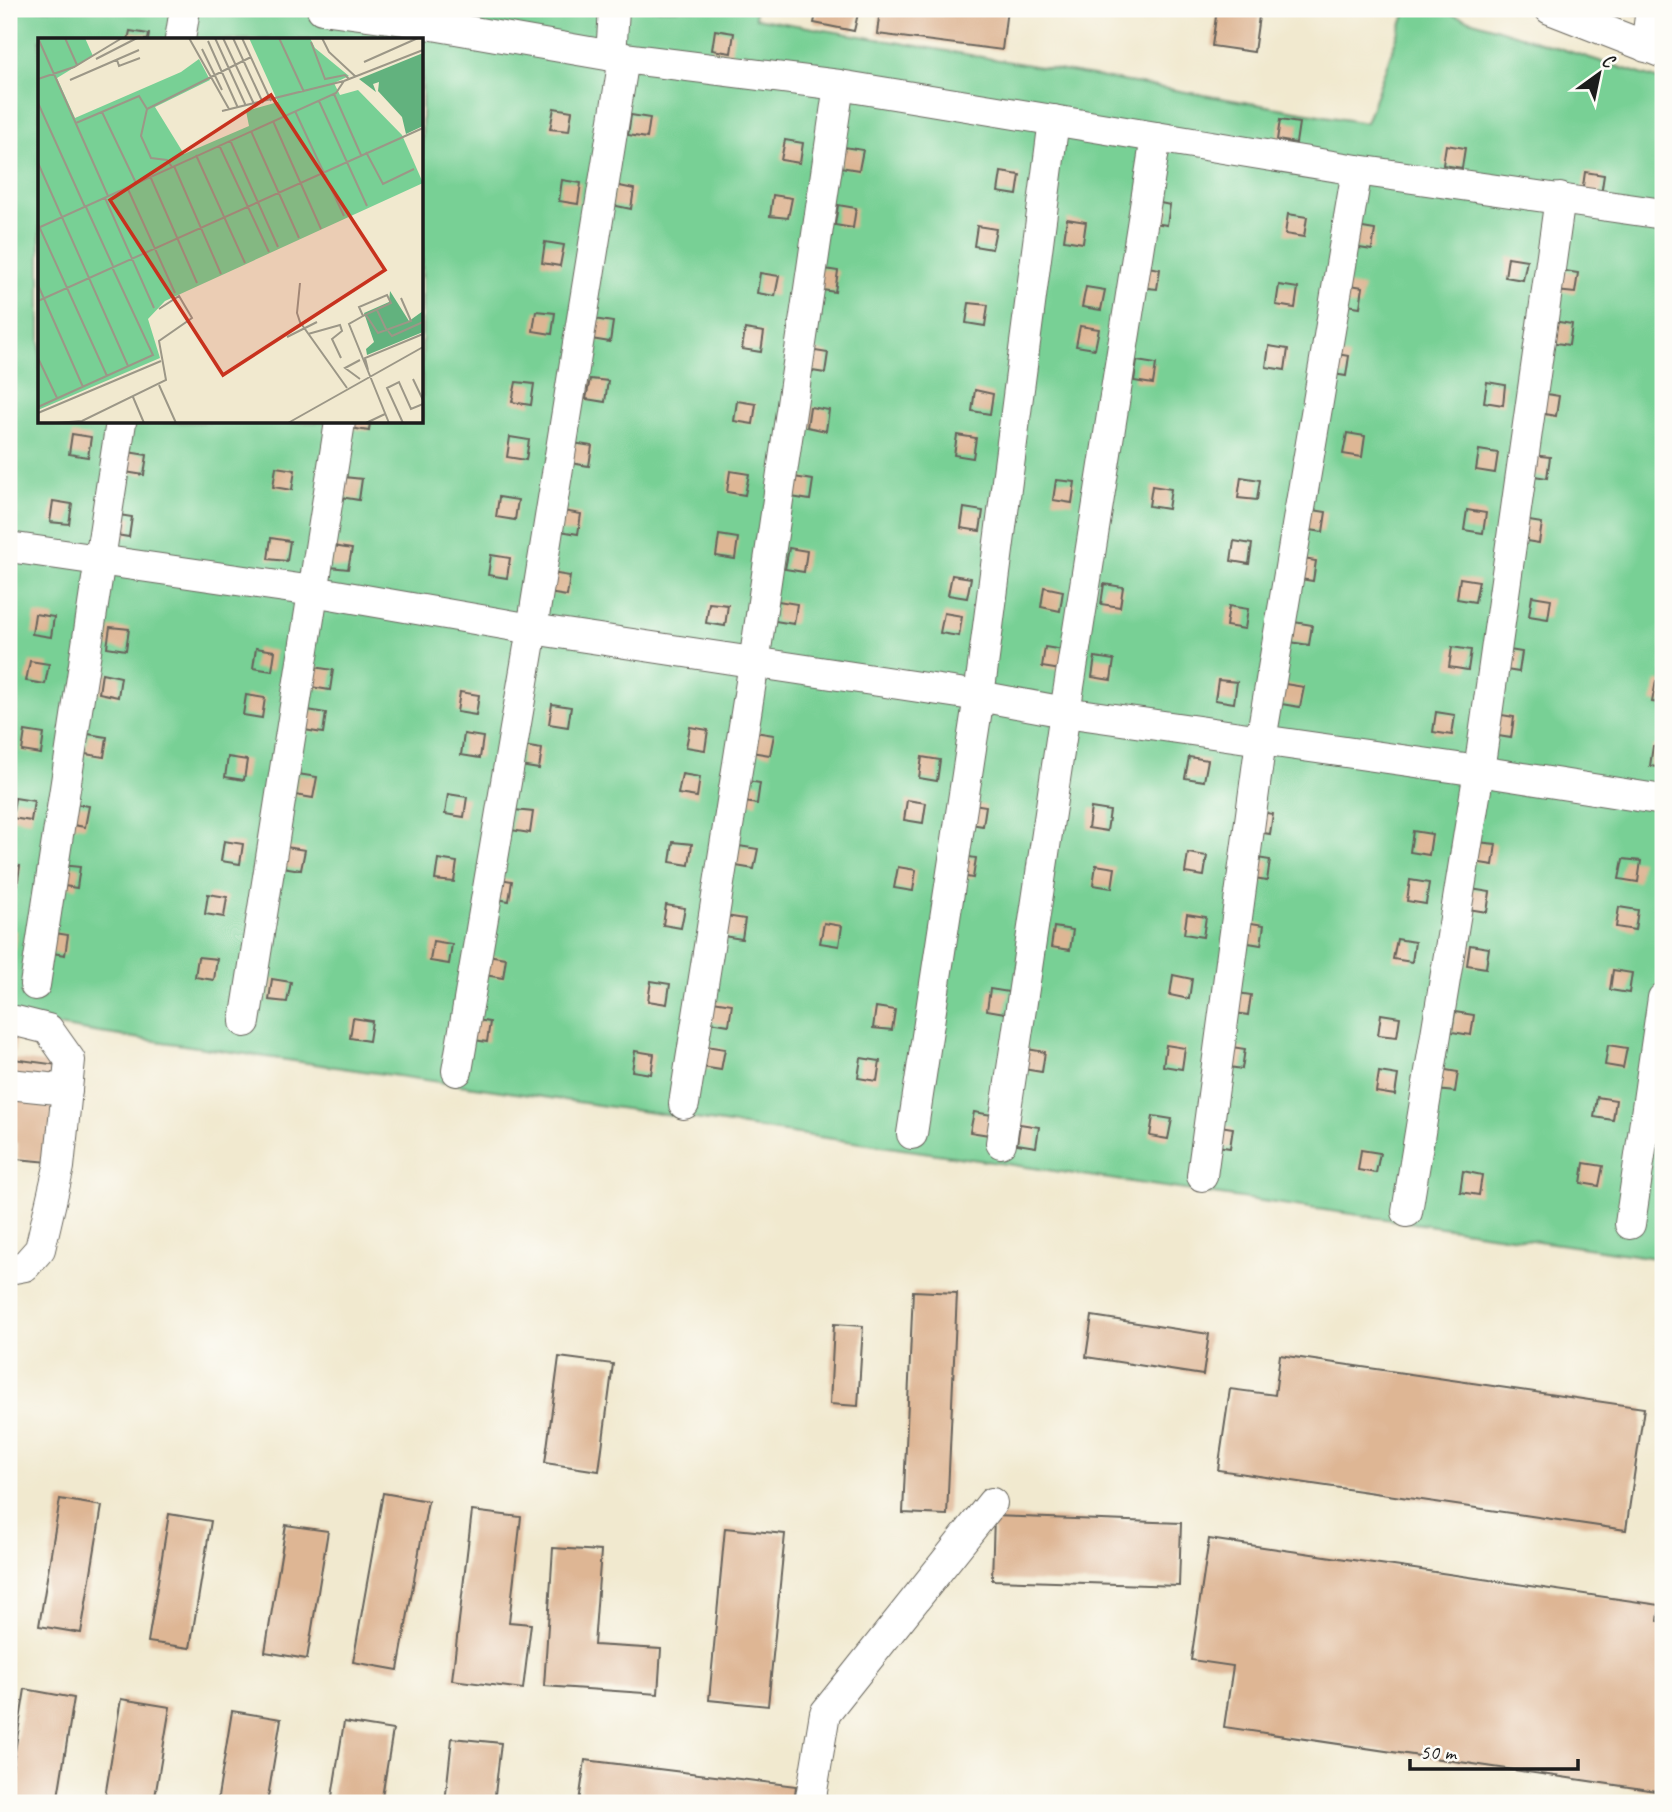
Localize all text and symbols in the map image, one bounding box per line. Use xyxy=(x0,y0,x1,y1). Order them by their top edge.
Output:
inset map xyxy=(38,38,424,424)
north arrow xyxy=(1564,38,1634,108)
text: С xyxy=(1597,48,1620,75)
scale bar xyxy=(1410,1728,1578,1772)
text: 50 m xyxy=(1420,1739,1458,1765)

